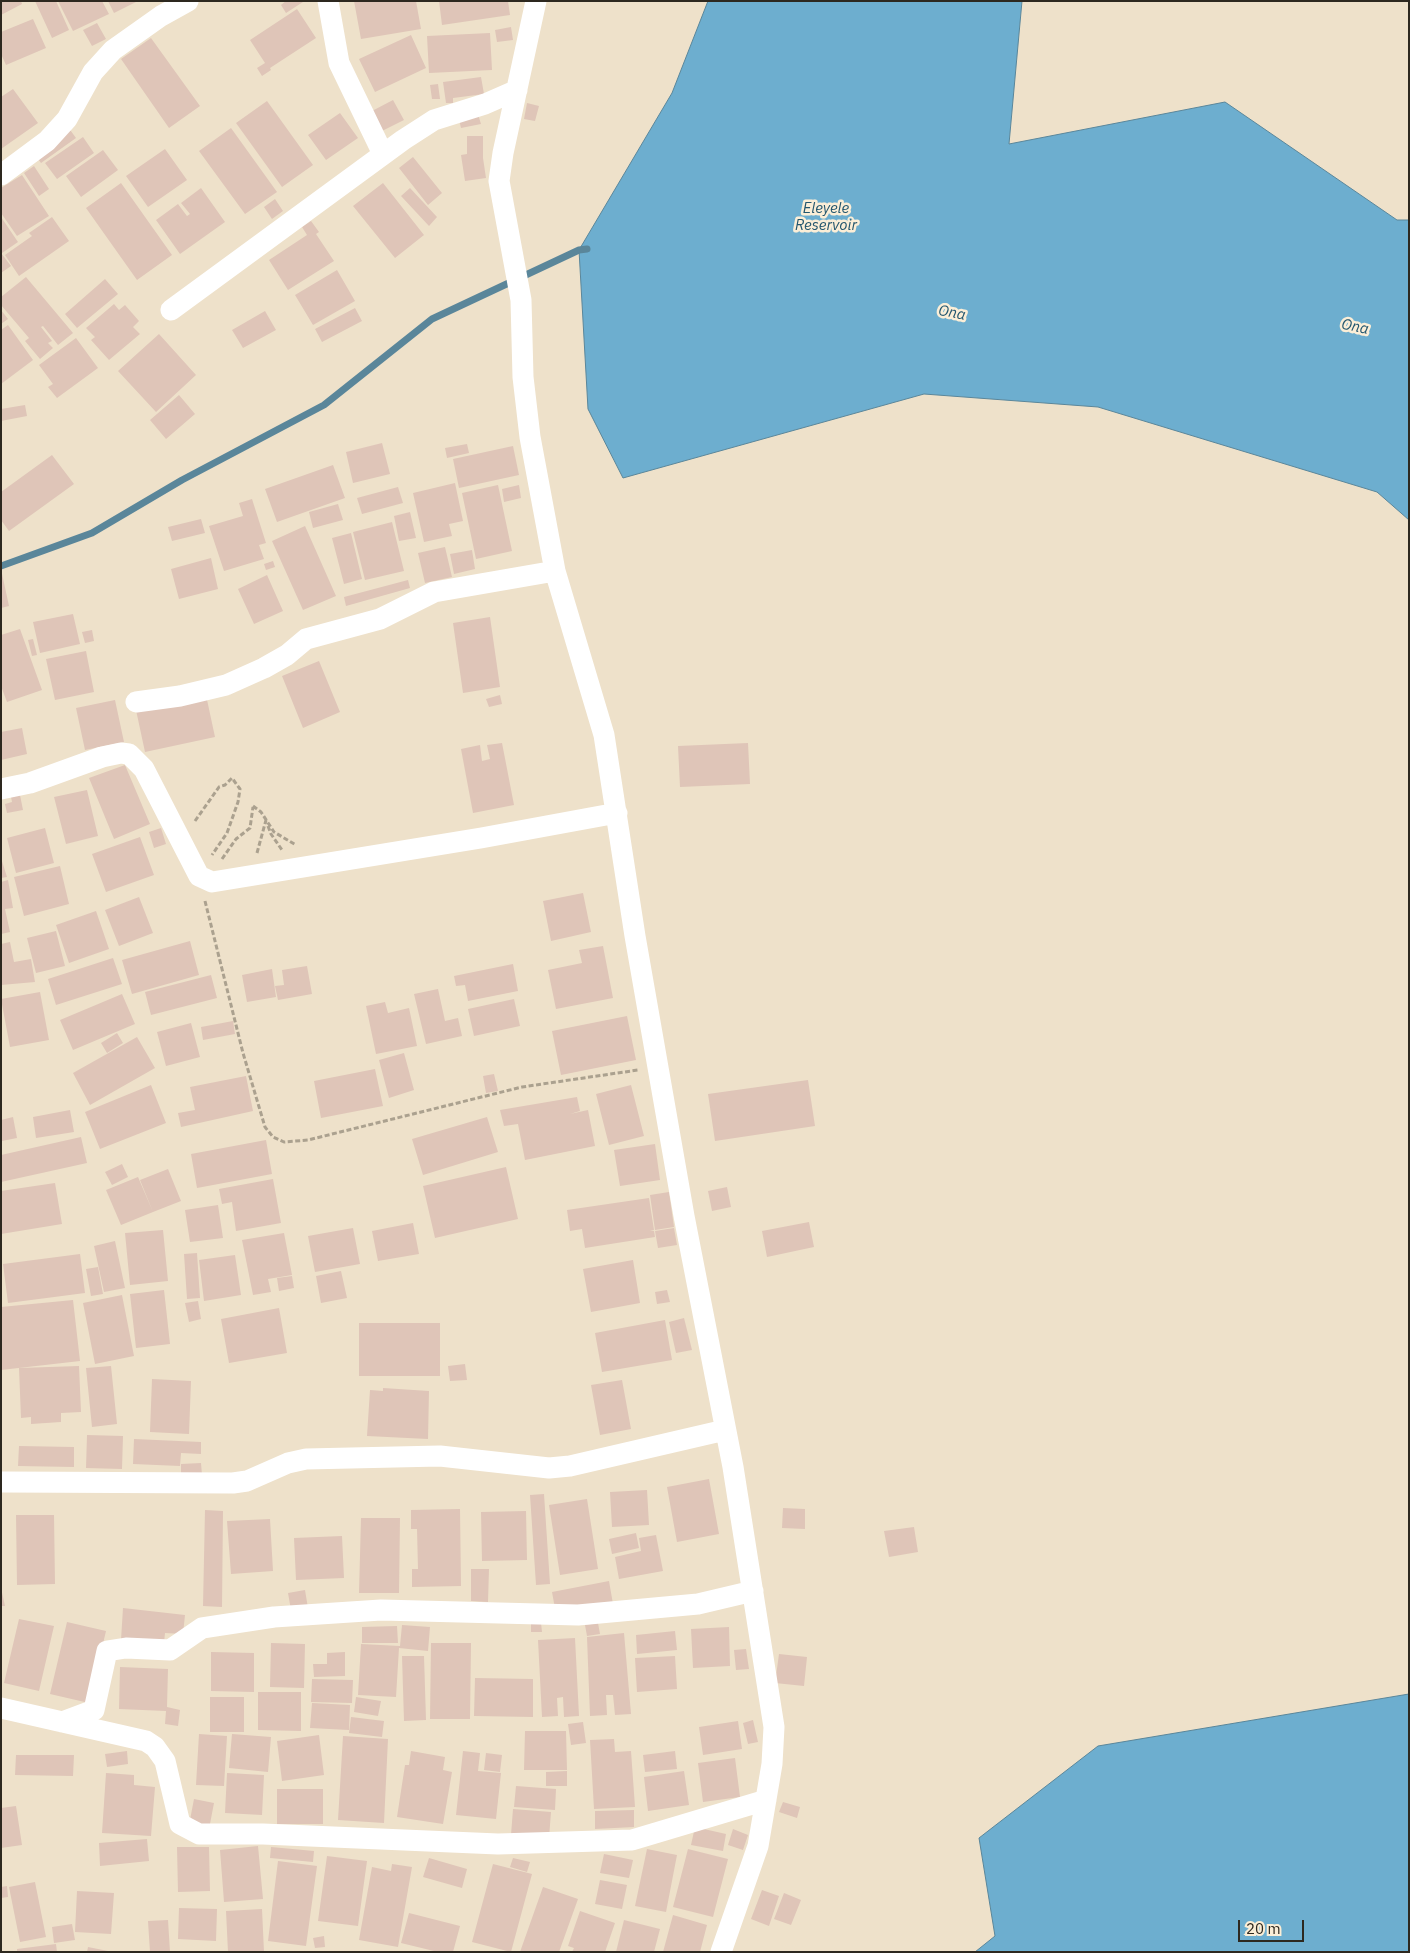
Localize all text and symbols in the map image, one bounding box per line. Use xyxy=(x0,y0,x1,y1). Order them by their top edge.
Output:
water label: Eleyele Reservoir xyxy=(795,200,857,235)
water label: Ona xyxy=(937,302,967,324)
water label: Ona xyxy=(1340,315,1370,339)
scale bar xyxy=(1240,1910,1306,1942)
text: 20 m xyxy=(1246,1919,1281,1938)

